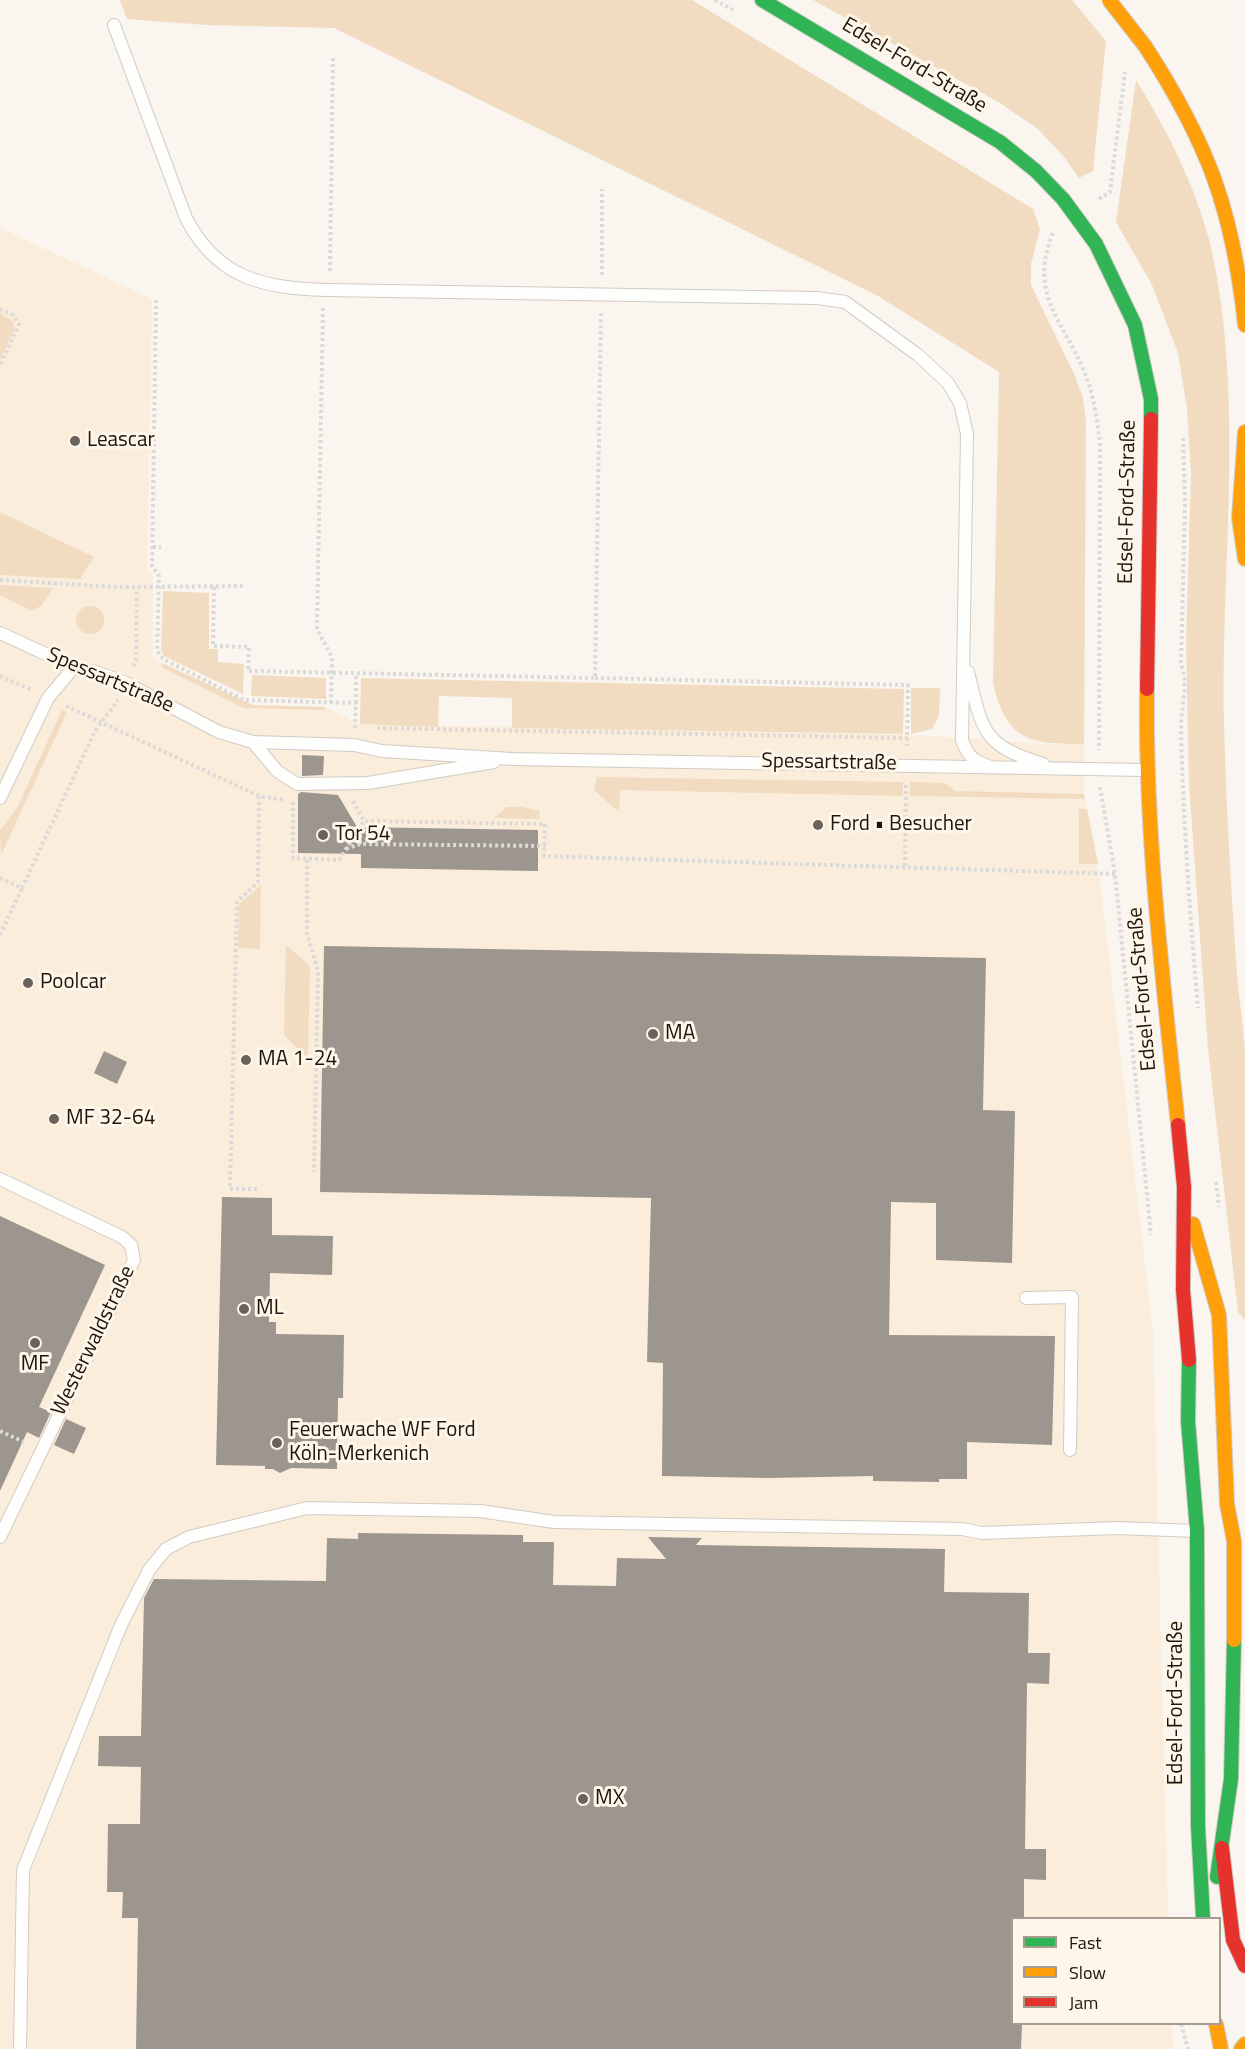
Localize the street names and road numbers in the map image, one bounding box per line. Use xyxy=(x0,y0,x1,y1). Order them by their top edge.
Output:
street label: Edsel-Ford-Straße xyxy=(837,13,991,119)
street label: Edsel-Ford-Straße xyxy=(1114,420,1142,584)
street label: Spessartstraße xyxy=(43,643,177,719)
street label: Spessartstraße xyxy=(761,749,897,777)
street label: Edsel-Ford-Straße xyxy=(1123,906,1163,1072)
street label: Westerwaldstraße xyxy=(47,1262,141,1420)
street label: Edsel-Ford-Straße xyxy=(1164,1621,1190,1785)

